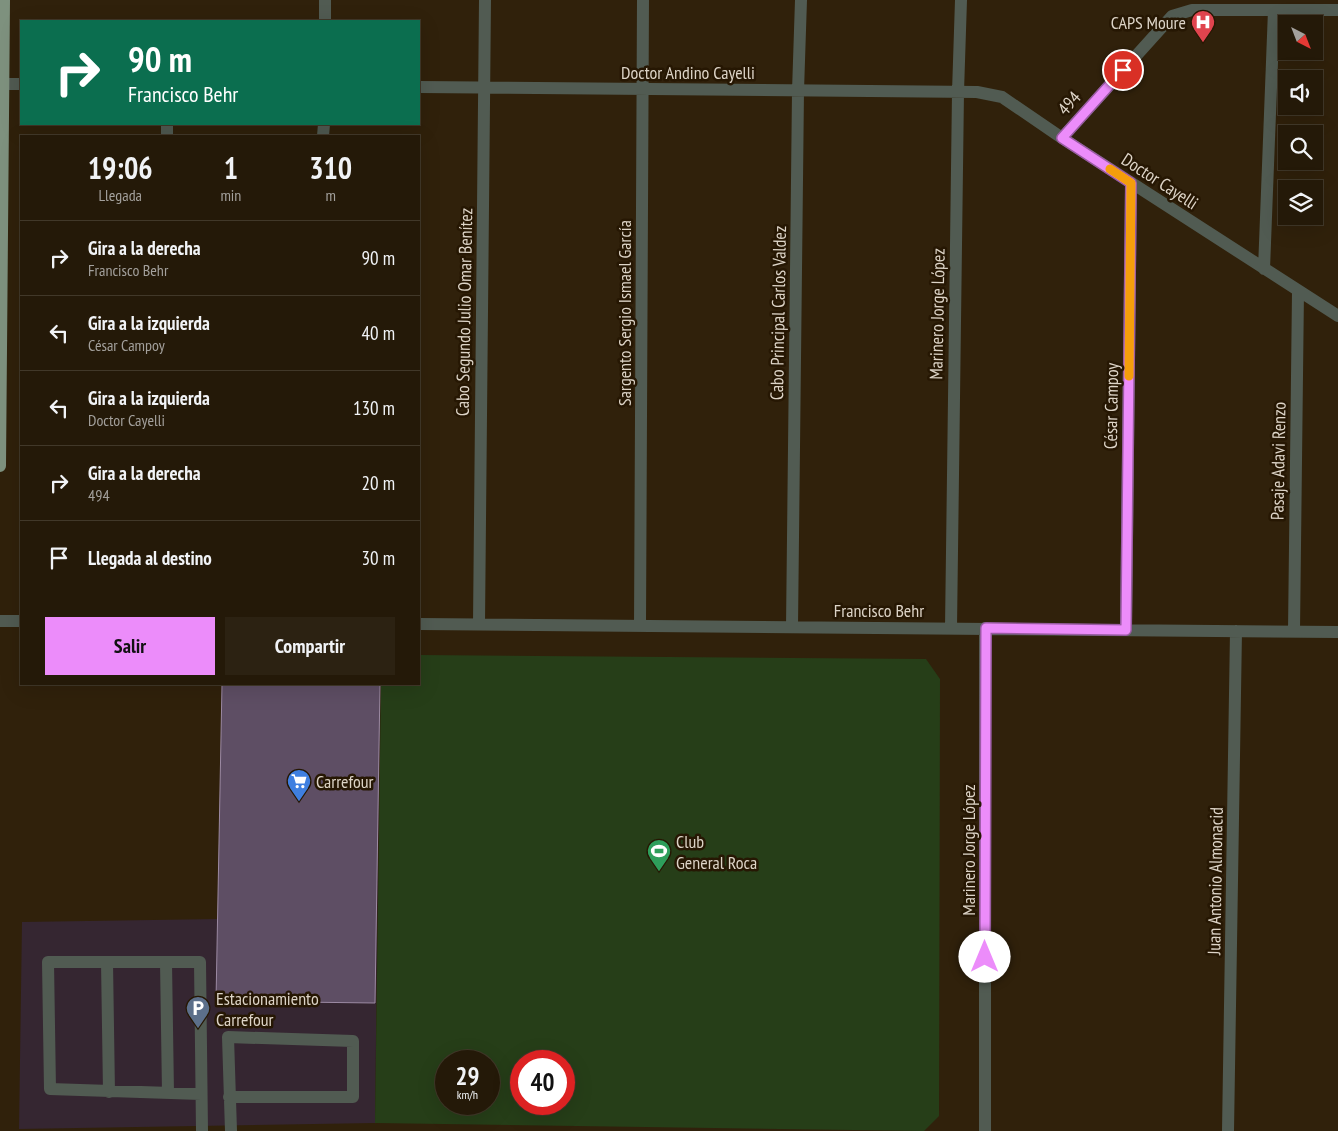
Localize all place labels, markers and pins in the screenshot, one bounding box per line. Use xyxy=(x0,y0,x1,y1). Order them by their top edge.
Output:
hospital icon: CAPS Moure xyxy=(1190,9,1216,43)
place label: CAPS Moure xyxy=(1111,11,1186,34)
pin xyxy=(1102,49,1144,91)
supermarket icon: Carrefour xyxy=(286,768,312,802)
place label: Carrefour xyxy=(316,770,374,793)
place label: Club General Roca xyxy=(676,830,757,874)
sports icon: Club General Roca xyxy=(646,838,672,872)
place label: Estacionamiento Carrefour xyxy=(216,987,319,1031)
parking icon: Estacionamiento Carrefour xyxy=(185,995,211,1029)

